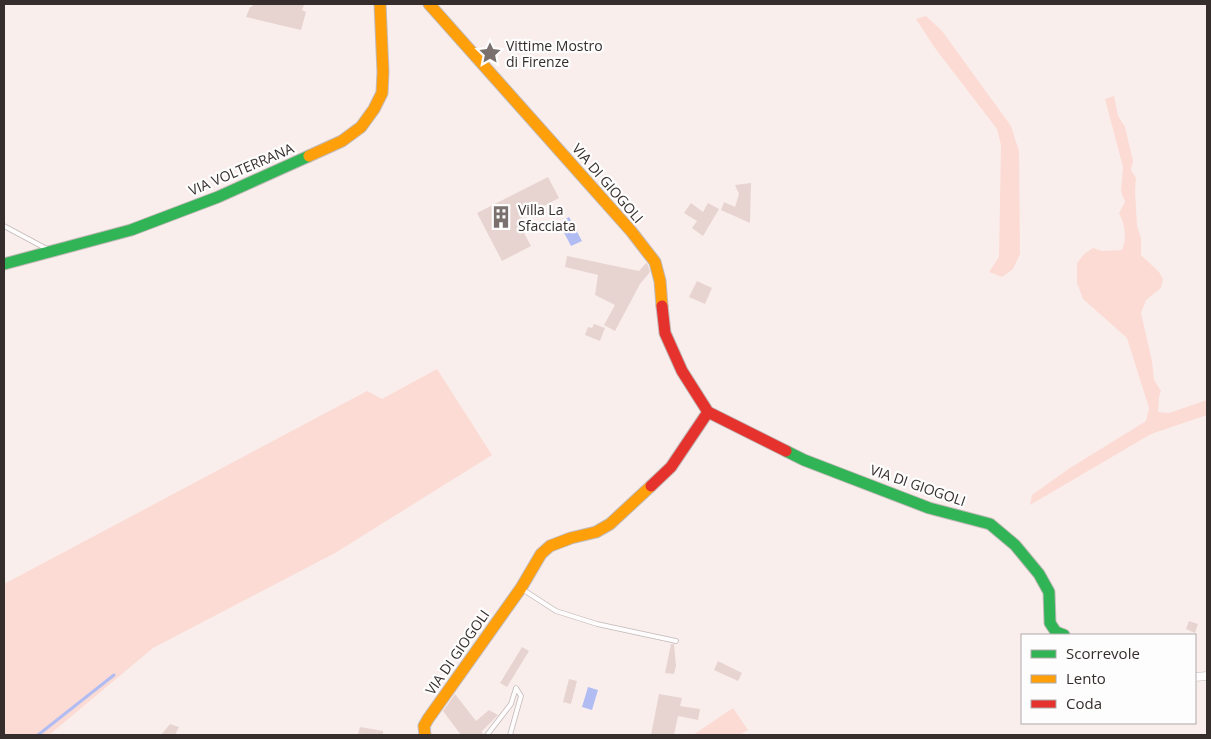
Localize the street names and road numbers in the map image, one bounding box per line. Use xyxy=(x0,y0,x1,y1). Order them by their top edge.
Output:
street label: VIA VOLTERRANA xyxy=(186,138,297,200)
street label: VIA DI GIOGOLI xyxy=(568,139,648,227)
street label: VIA DI GIOGOLI xyxy=(868,460,968,510)
street label: VIA DI GIOGOLI xyxy=(421,606,493,698)

